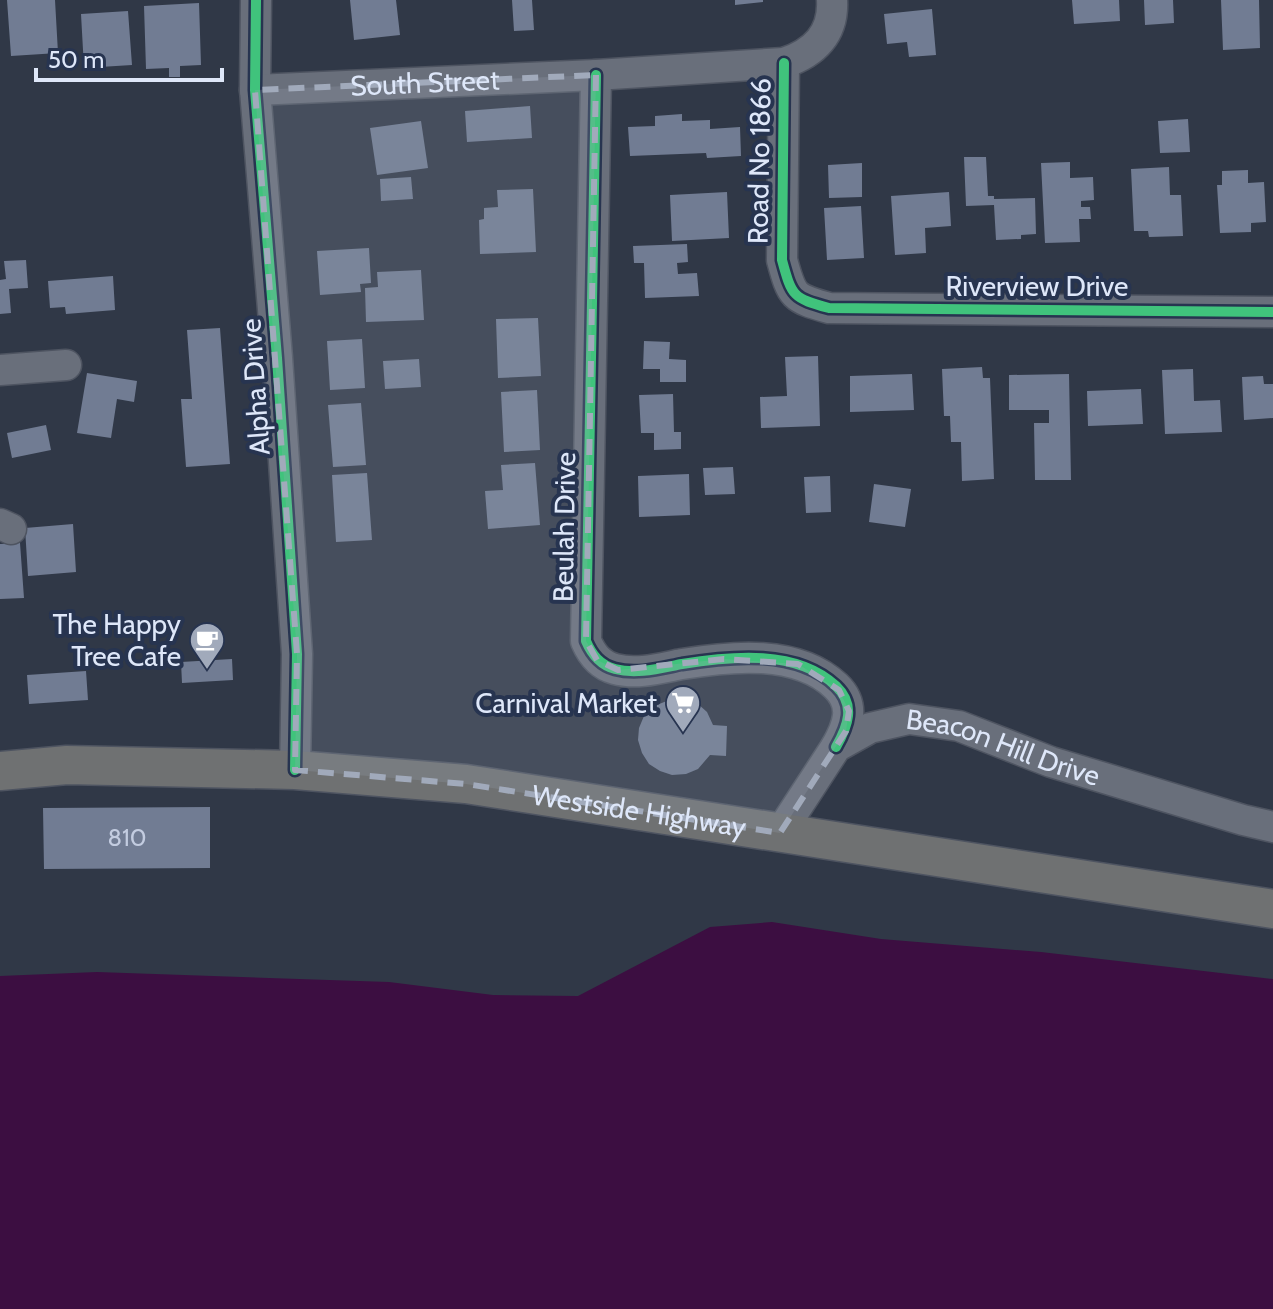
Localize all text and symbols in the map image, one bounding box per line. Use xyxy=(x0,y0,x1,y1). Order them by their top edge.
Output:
scale bar xyxy=(36,32,222,82)
text: 50 m xyxy=(48,45,104,74)
street label: South Street xyxy=(349,62,500,103)
street label: Road No 1866 xyxy=(741,78,777,244)
street label: Riverview Drive xyxy=(946,269,1128,303)
street label: Alpha Drive xyxy=(233,317,277,457)
street label: Beulah Drive xyxy=(546,452,582,602)
place label: The Happy Tree Cafe xyxy=(52,607,181,673)
cafe icon: The Happy Tree Cafe xyxy=(188,621,226,671)
supermarket icon: Carnival Market xyxy=(664,684,702,734)
place label: Carnival Market xyxy=(475,686,657,720)
street label: Beacon Hill Drive xyxy=(904,702,1104,793)
street label: Westside Highway xyxy=(530,777,748,844)
house number: 810 xyxy=(107,823,147,852)

